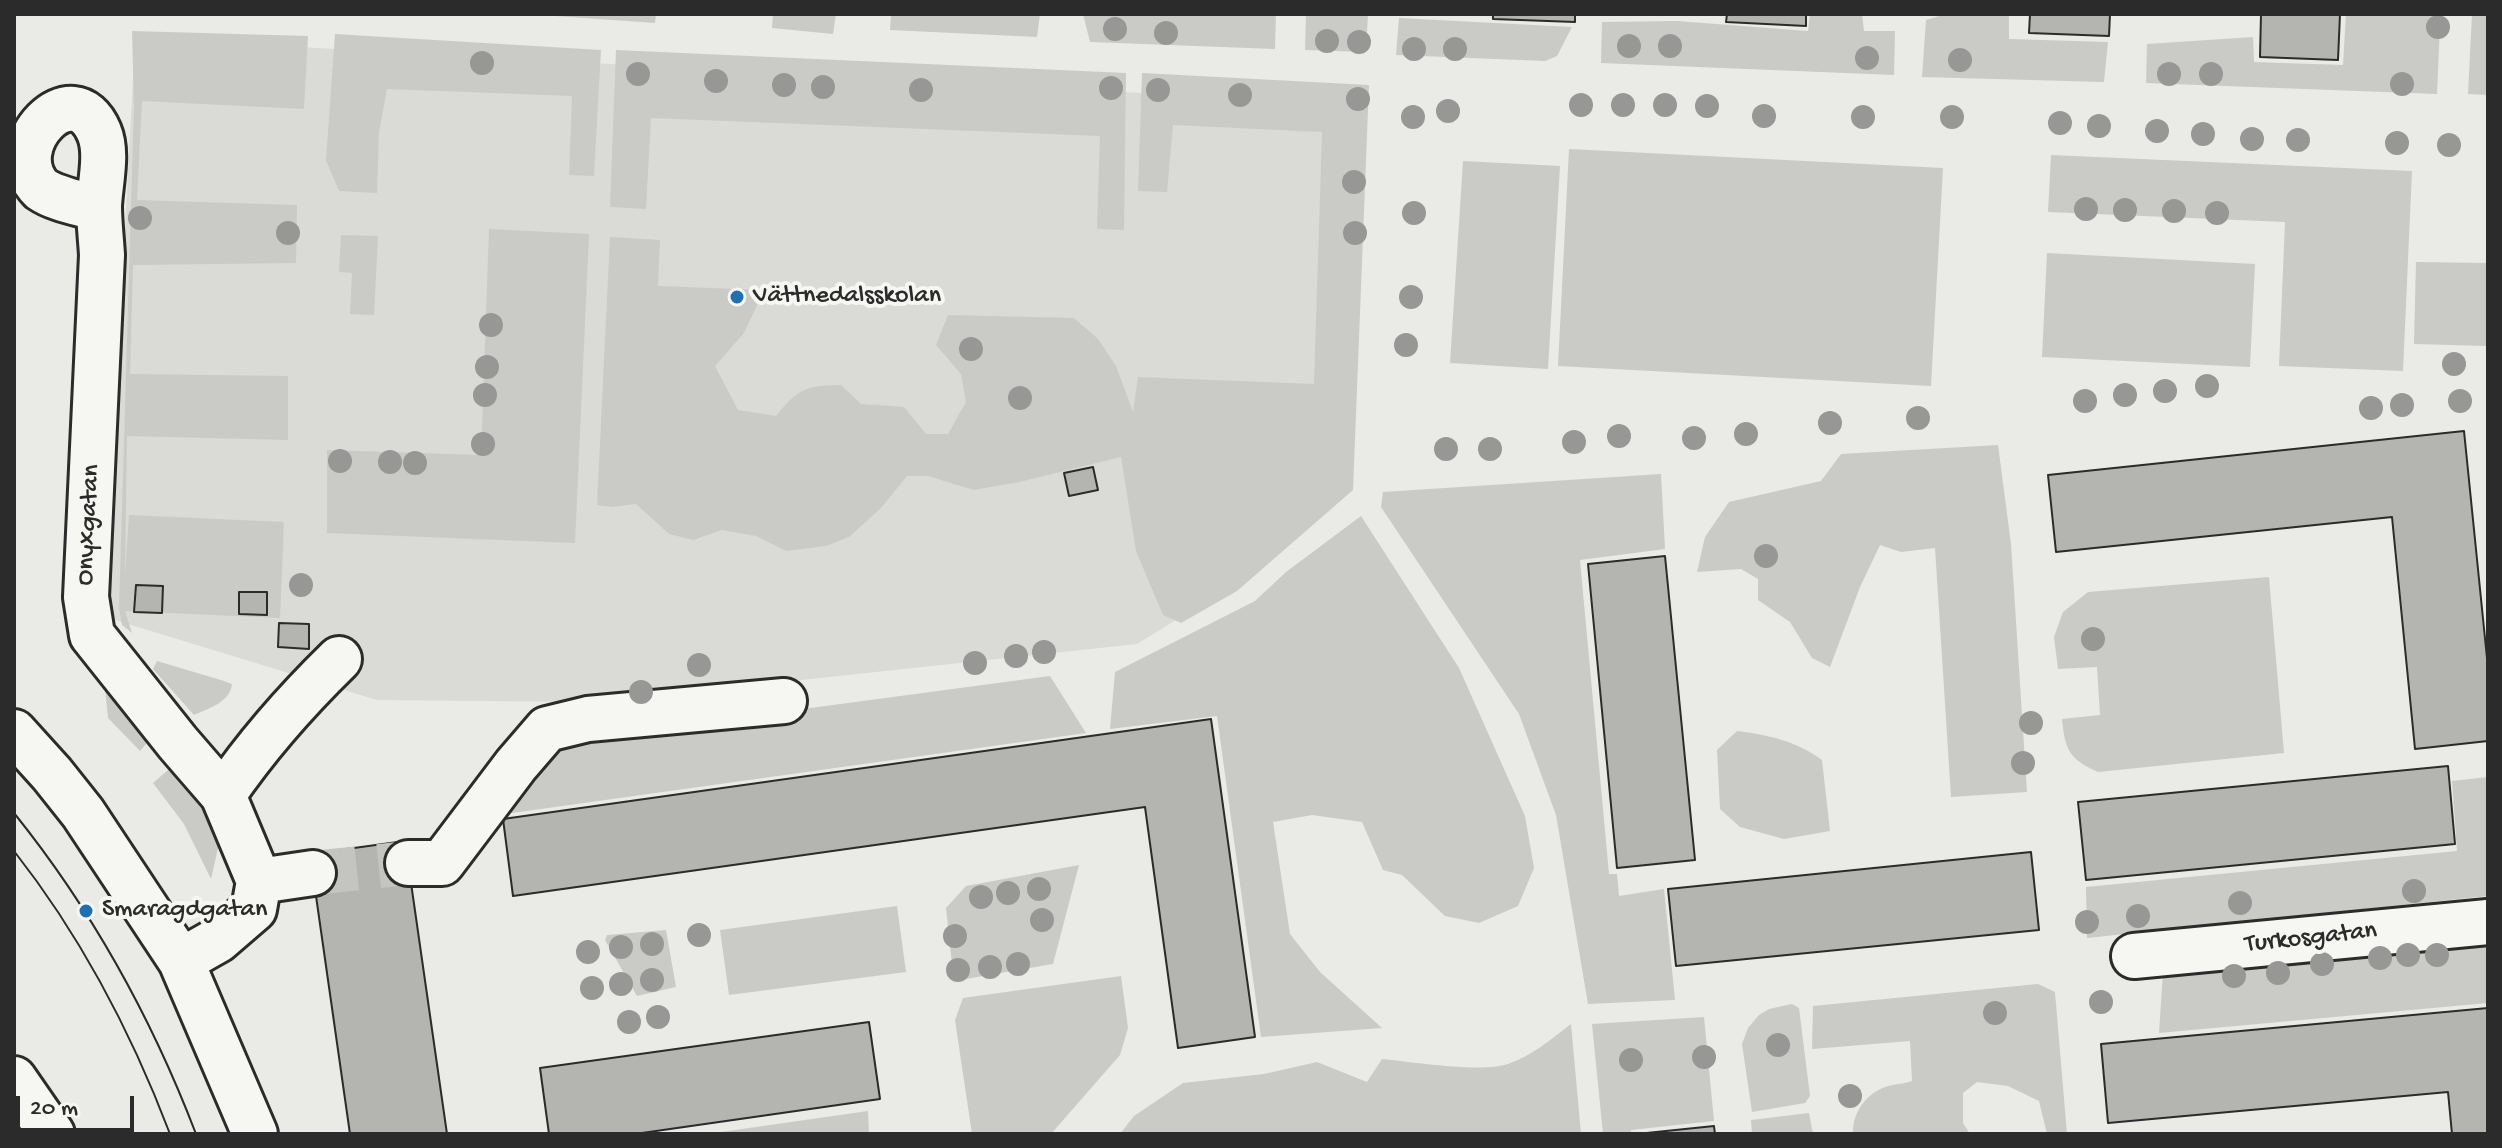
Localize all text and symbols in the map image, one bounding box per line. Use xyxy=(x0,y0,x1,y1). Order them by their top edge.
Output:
place label: Vättnedalsskolan xyxy=(753,281,941,313)
marker: Vättnedalsskolan xyxy=(728,288,746,306)
street label: Onyxgatan xyxy=(71,464,109,586)
place label: Smaragdgatan xyxy=(102,895,267,927)
marker: Smaragdgatan xyxy=(77,902,95,920)
street label: Turkosgatan xyxy=(2243,917,2379,961)
scale bar xyxy=(20,1080,138,1130)
text: 20 m xyxy=(30,1095,78,1124)

